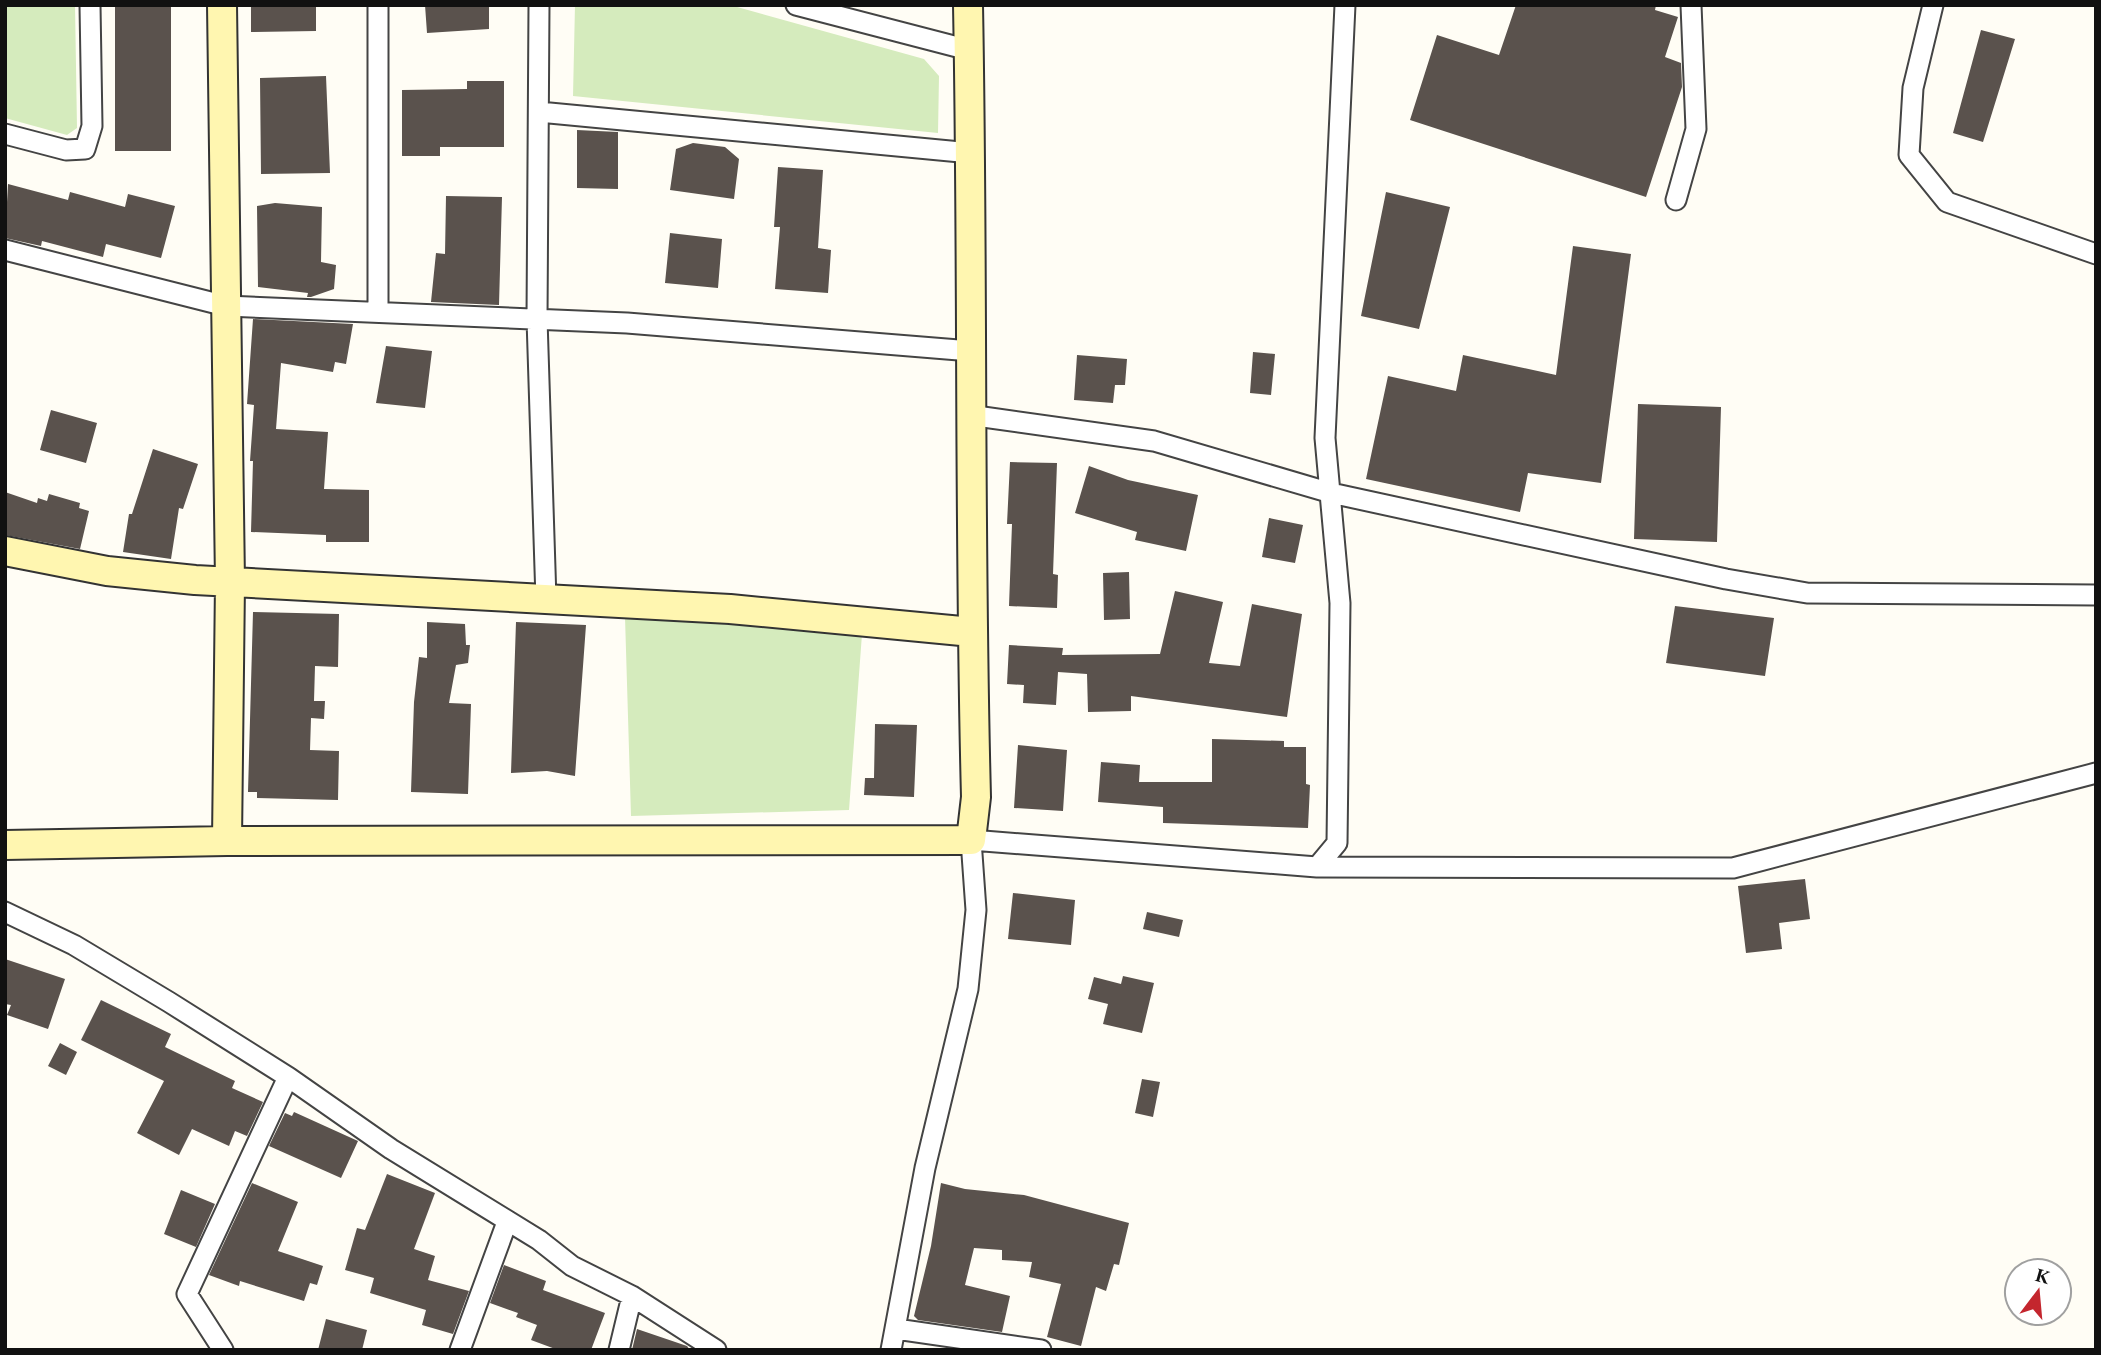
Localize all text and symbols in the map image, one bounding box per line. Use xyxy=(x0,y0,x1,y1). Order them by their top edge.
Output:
north arrow xyxy=(2003,1257,2073,1327)
text: K xyxy=(2031,1261,2054,1293)

